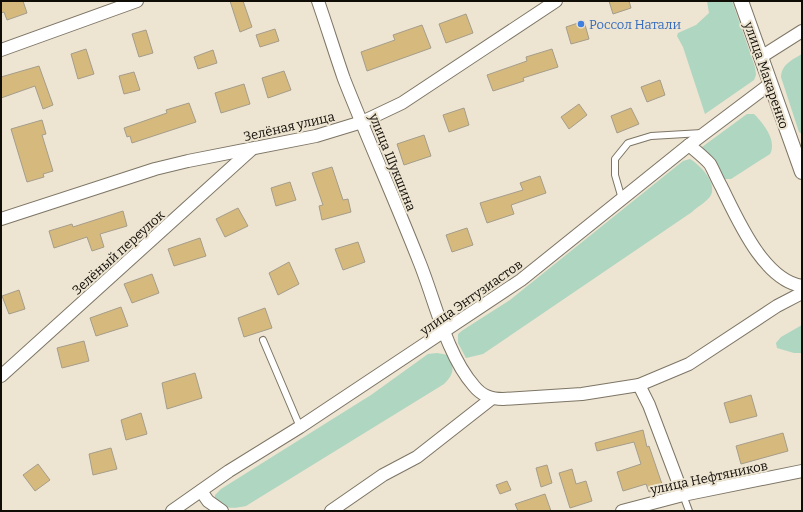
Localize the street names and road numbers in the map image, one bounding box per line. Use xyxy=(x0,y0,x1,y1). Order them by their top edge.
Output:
street label: улица Макаренко xyxy=(741,19,792,131)
street label: Зелёная улица xyxy=(242,109,336,144)
street label: улица Шукшина xyxy=(366,110,419,213)
street label: Зелёный переулок xyxy=(69,207,168,298)
street label: улица Энтузиастов xyxy=(417,257,525,339)
street label: улица Нефтяников xyxy=(648,458,769,497)

